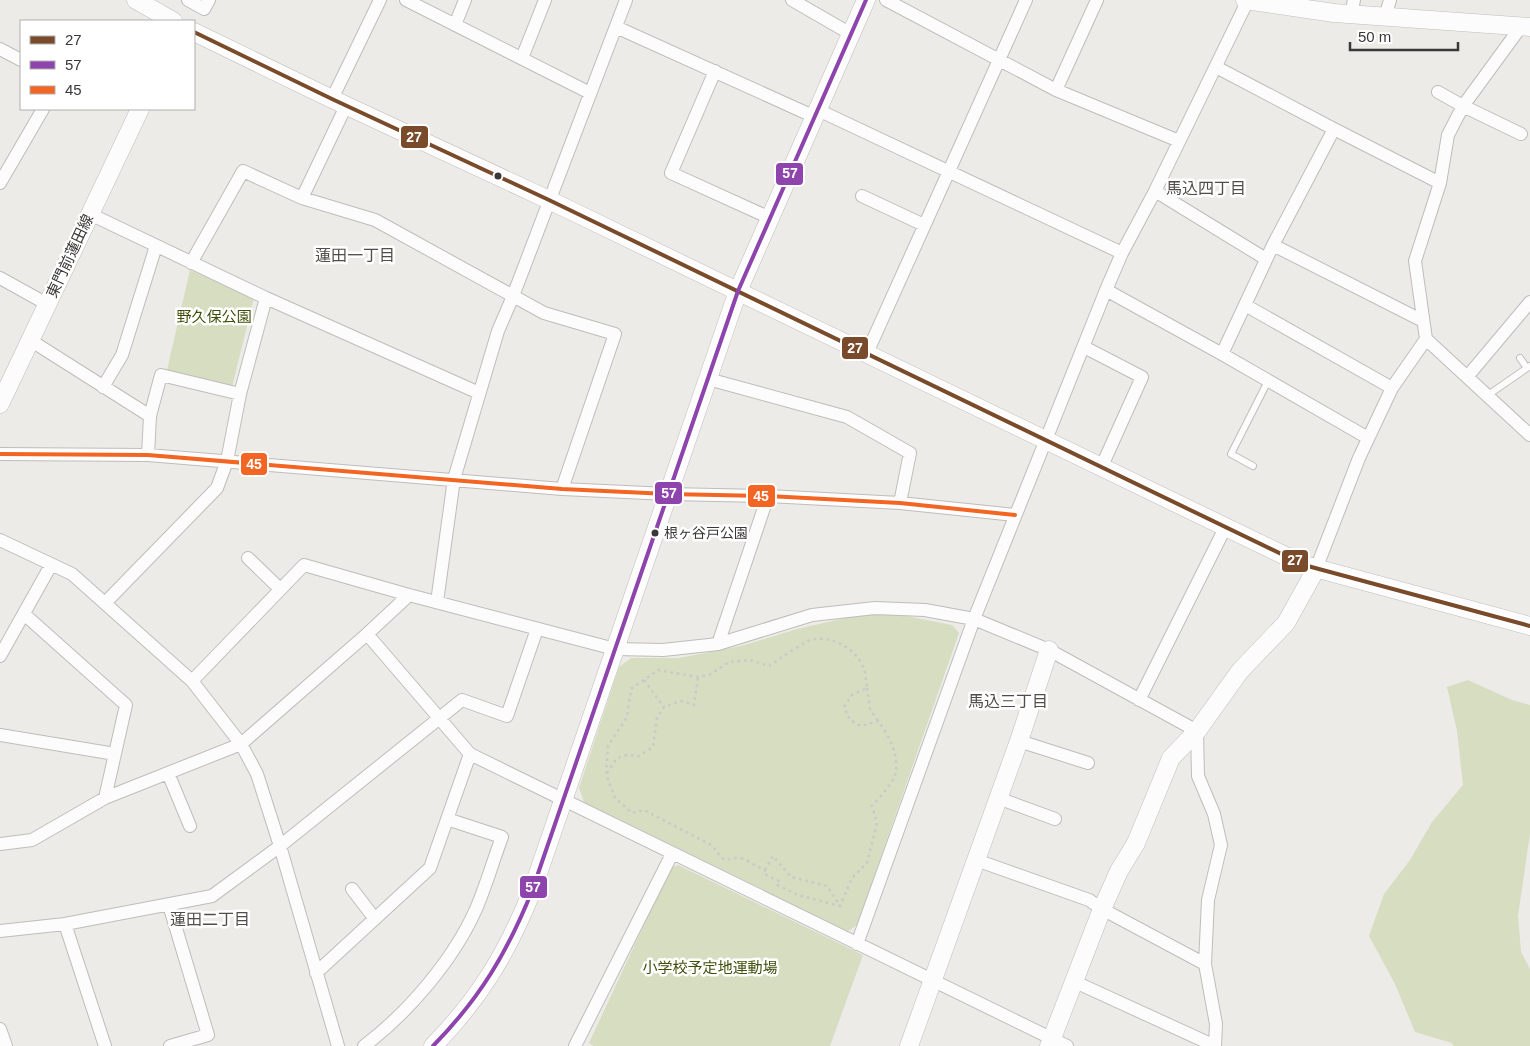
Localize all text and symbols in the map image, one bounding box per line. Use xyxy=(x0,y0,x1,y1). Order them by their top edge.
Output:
legend xyxy=(20,20,195,110)
scale bar xyxy=(1350,20,1458,52)
text: 50 m xyxy=(1358,28,1391,45)
text: 27 xyxy=(65,31,82,48)
text: 57 xyxy=(65,56,82,73)
text: 45 xyxy=(65,81,82,98)
line badge: 27 xyxy=(400,125,429,149)
text: 27 xyxy=(406,129,422,145)
line badge: 57 xyxy=(775,162,804,186)
text: 57 xyxy=(782,165,798,181)
unlabelled marker xyxy=(493,171,503,181)
district label: 馬込四丁目 xyxy=(1166,180,1246,197)
street label: 東門前蓮田線 xyxy=(43,211,96,300)
district label: 蓮田一丁目 xyxy=(315,247,395,264)
park label: 野久保公園 xyxy=(176,308,252,325)
line badge: 27 xyxy=(841,336,869,360)
text: 27 xyxy=(847,340,863,356)
line badge: 45 xyxy=(240,452,268,476)
text: 45 xyxy=(246,456,262,472)
line badge: 57 xyxy=(654,481,683,505)
line badge: 45 xyxy=(747,484,776,508)
text: 57 xyxy=(661,485,677,501)
text: 45 xyxy=(753,488,769,504)
place label: 根ヶ谷戸公園 xyxy=(664,525,748,541)
marker: 根ヶ谷戸公園 xyxy=(650,528,660,538)
line badge: 27 xyxy=(1281,549,1309,573)
text: 27 xyxy=(1287,552,1303,568)
district label: 馬込三丁目 xyxy=(968,693,1048,710)
line badge: 57 xyxy=(519,875,548,899)
text: 57 xyxy=(525,879,541,895)
district label: 蓮田二丁目 xyxy=(170,911,250,928)
park label: 小学校予定地運動場 xyxy=(642,959,778,976)

